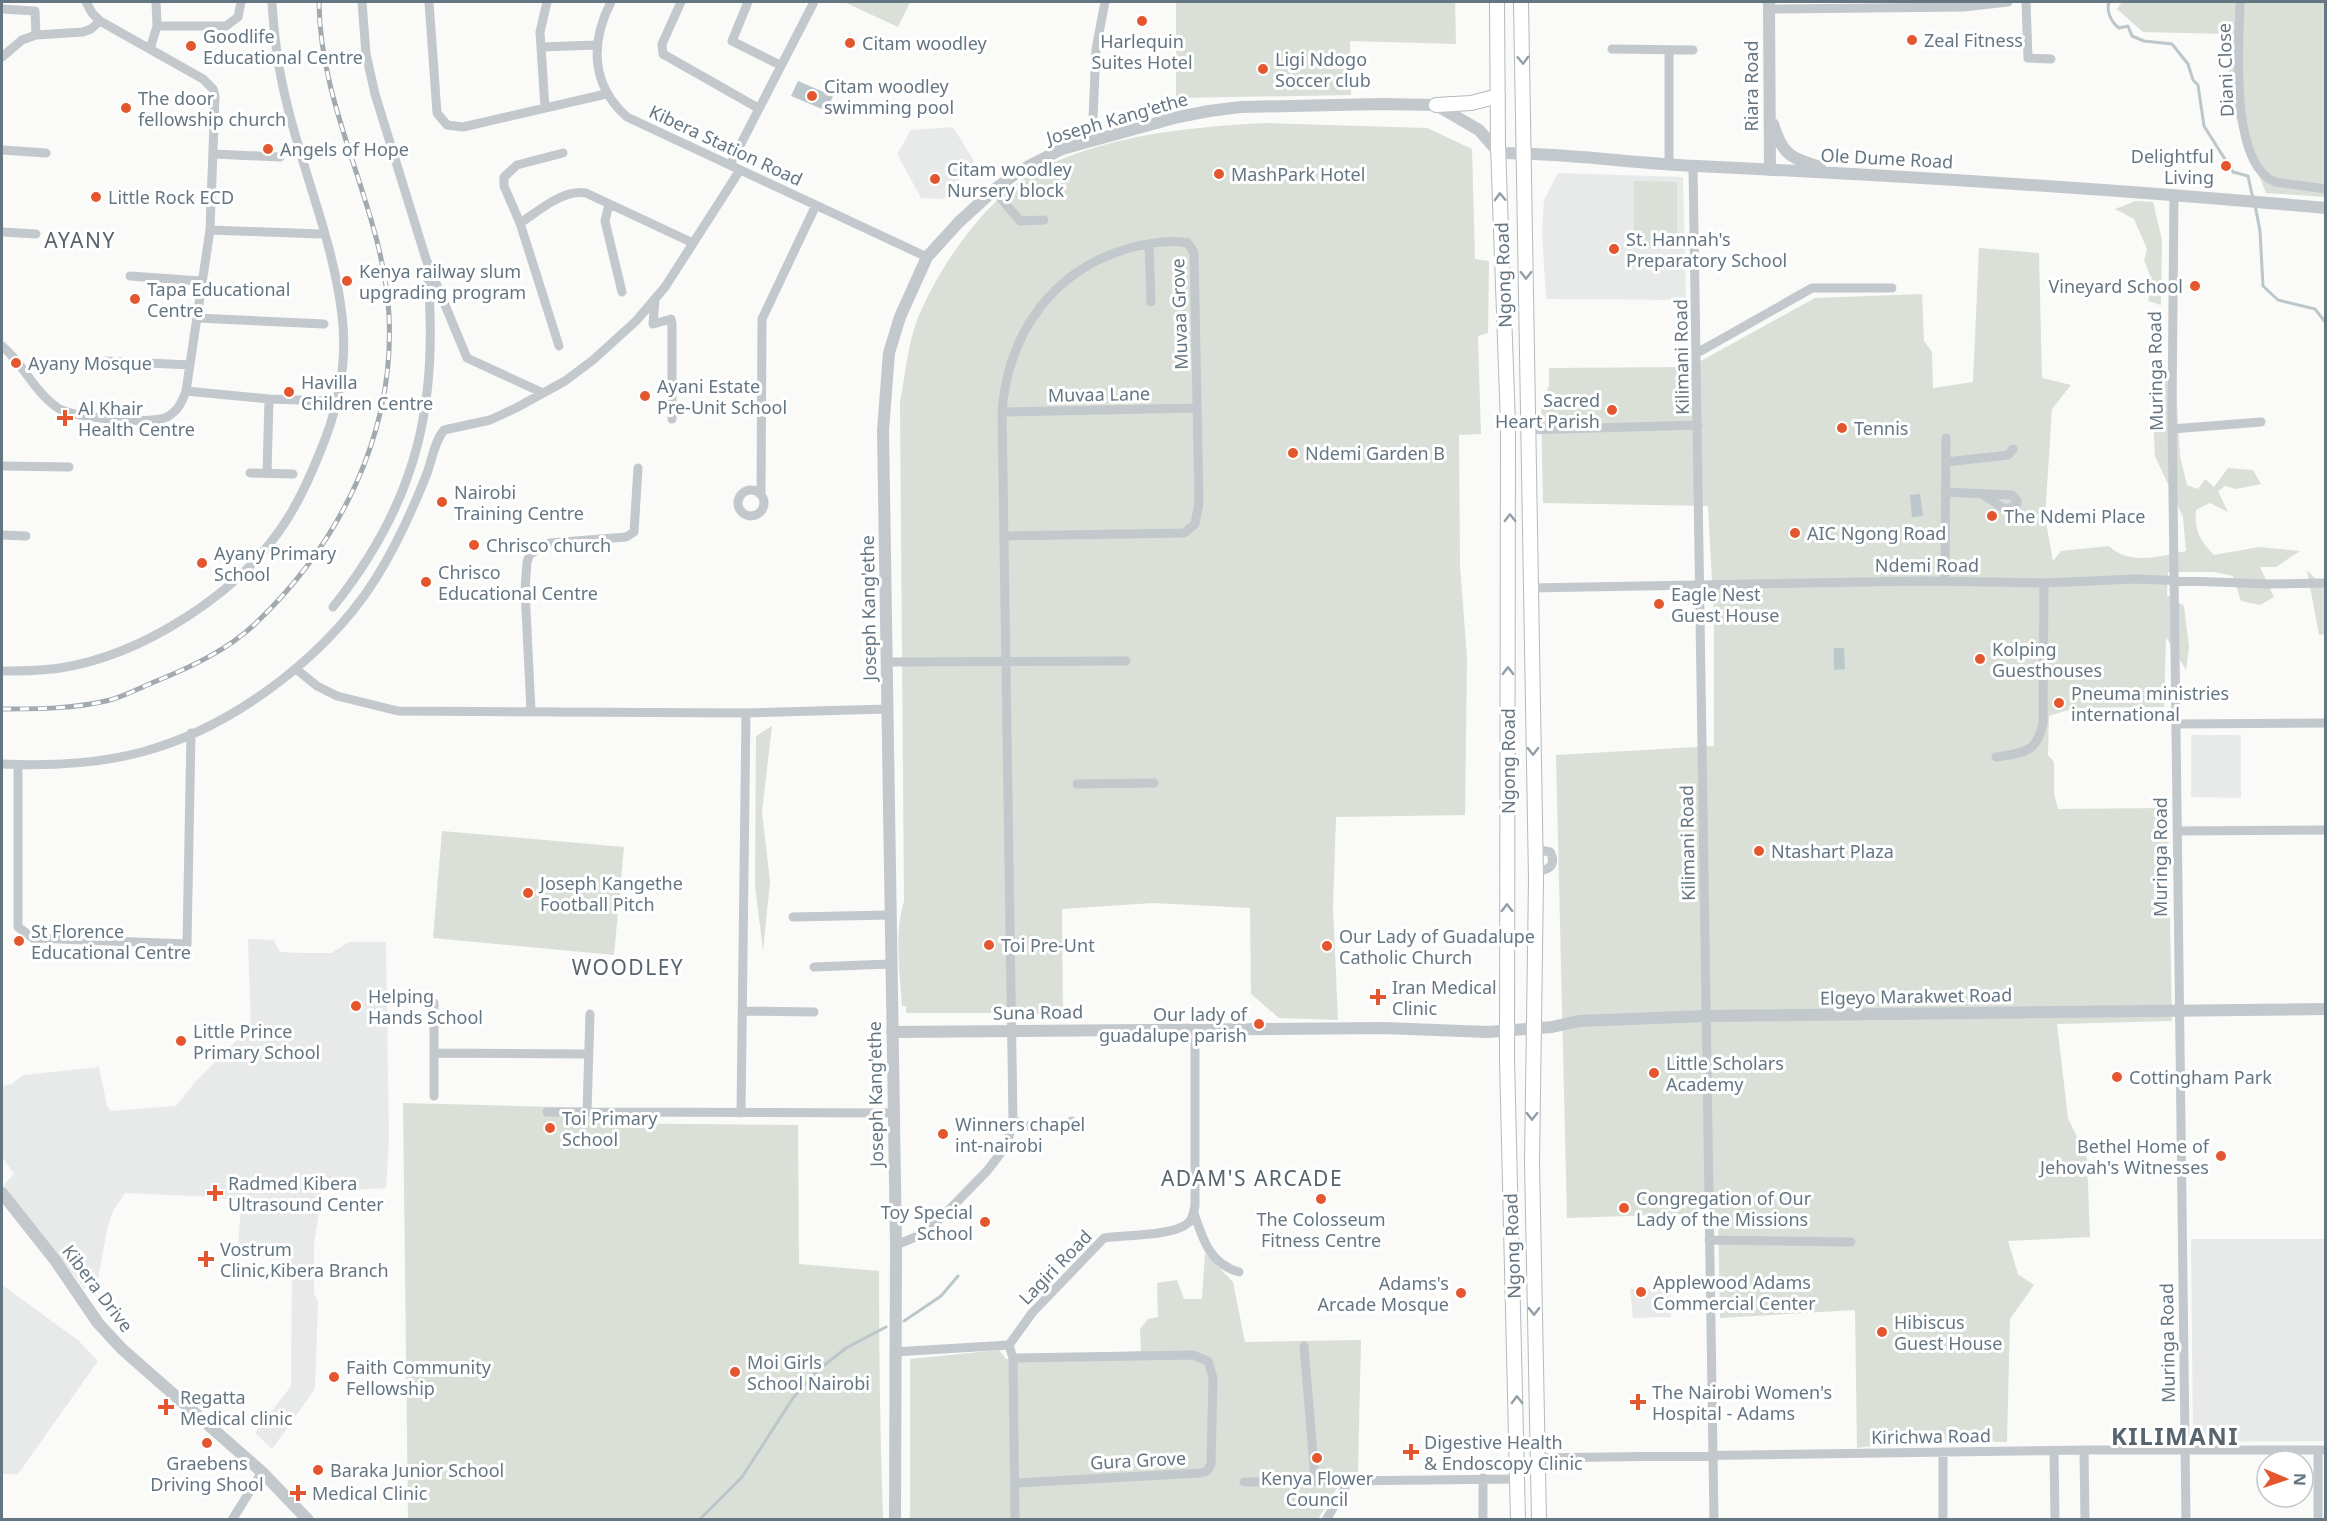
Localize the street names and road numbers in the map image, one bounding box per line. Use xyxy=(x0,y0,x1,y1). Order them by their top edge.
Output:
street label: Diani Close xyxy=(2211,23,2239,117)
street label: Riara Road xyxy=(1739,40,1763,132)
street label: Joseph Kang'ethe xyxy=(1042,86,1190,150)
street label: Kibera Station Road xyxy=(646,99,806,191)
street label: Ole Dume Road xyxy=(1820,143,1954,173)
street label: Ngong Road xyxy=(1489,222,1517,328)
street label: Muvaa Grove xyxy=(1165,258,1193,370)
street label: Kilimani Road xyxy=(1668,299,1694,415)
street label: Muringa Road xyxy=(2142,311,2168,431)
street label: Muvaa Lane xyxy=(1048,381,1150,407)
street label: Joseph Kang'ethe xyxy=(855,535,881,683)
street label: Ndemi Road xyxy=(1875,553,1979,577)
street label: Ngong Road xyxy=(1496,708,1520,814)
street label: Kilimani Road xyxy=(1674,785,1700,901)
street label: Muringa Road xyxy=(2148,797,2172,917)
street label: Elgeyo Marakwet Road xyxy=(1820,982,2012,1010)
street label: Suna Road xyxy=(993,999,1083,1025)
street label: Joseph Kang'ethe xyxy=(862,1021,888,1169)
street label: Ngong Road xyxy=(1498,1193,1526,1299)
street label: Lagiri Road xyxy=(1013,1224,1097,1310)
street label: Kibera Drive xyxy=(57,1239,139,1337)
street label: Muringa Road xyxy=(2154,1283,2180,1403)
street label: Kirichwa Road xyxy=(1871,1423,1991,1449)
street label: Gura Grove xyxy=(1089,1446,1187,1474)

